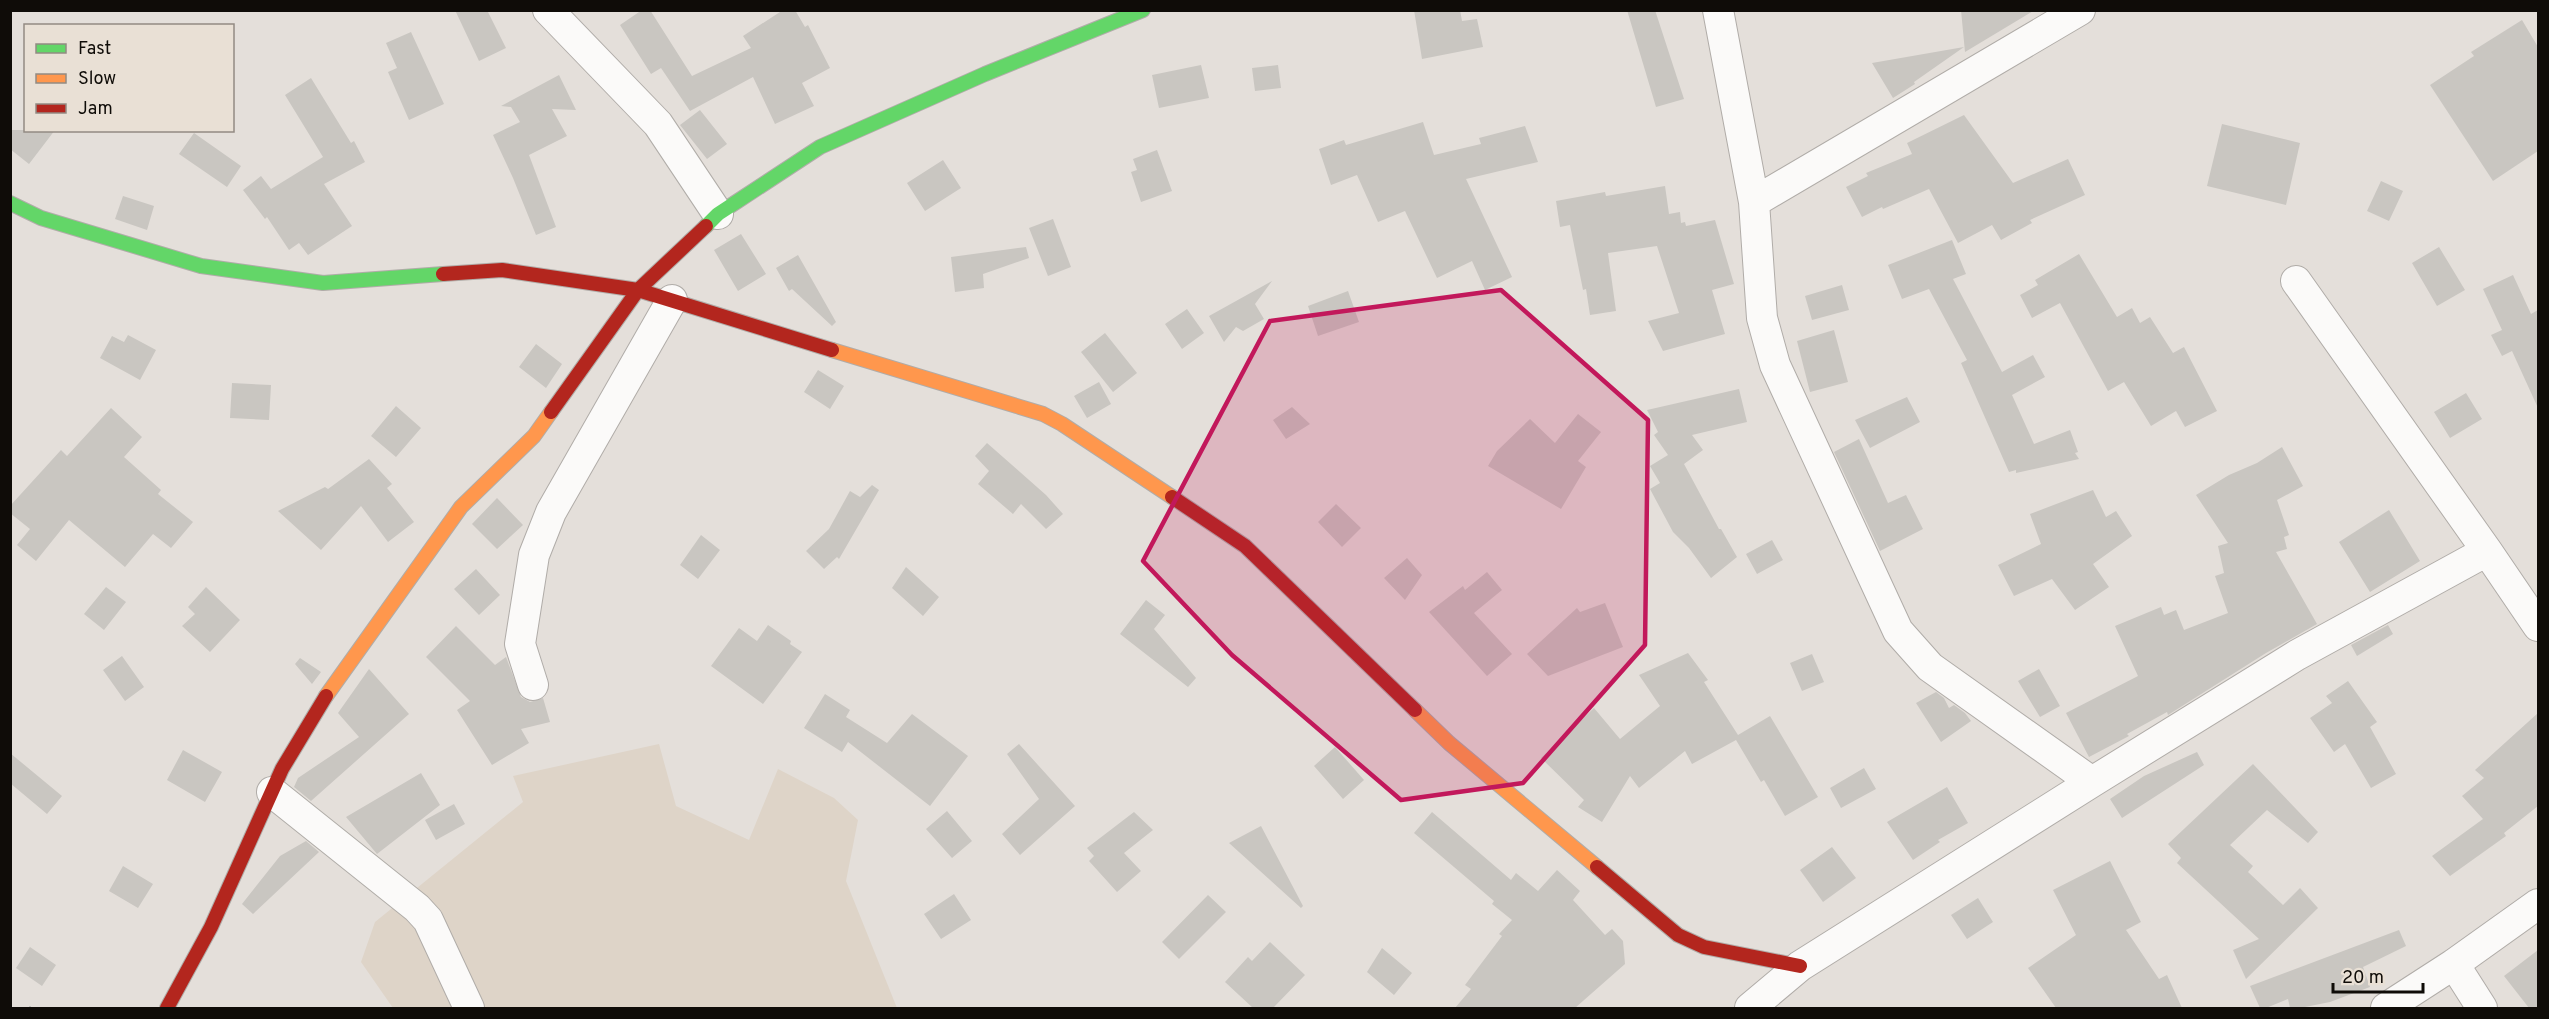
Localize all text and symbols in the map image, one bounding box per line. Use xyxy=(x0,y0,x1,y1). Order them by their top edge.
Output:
legend xyxy=(24,24,234,132)
text: Fast xyxy=(78,38,111,61)
text: Slow xyxy=(78,68,116,91)
text: Jam xyxy=(78,98,113,121)
scale bar xyxy=(2333,956,2423,994)
text: 20 m xyxy=(2342,967,2384,990)

